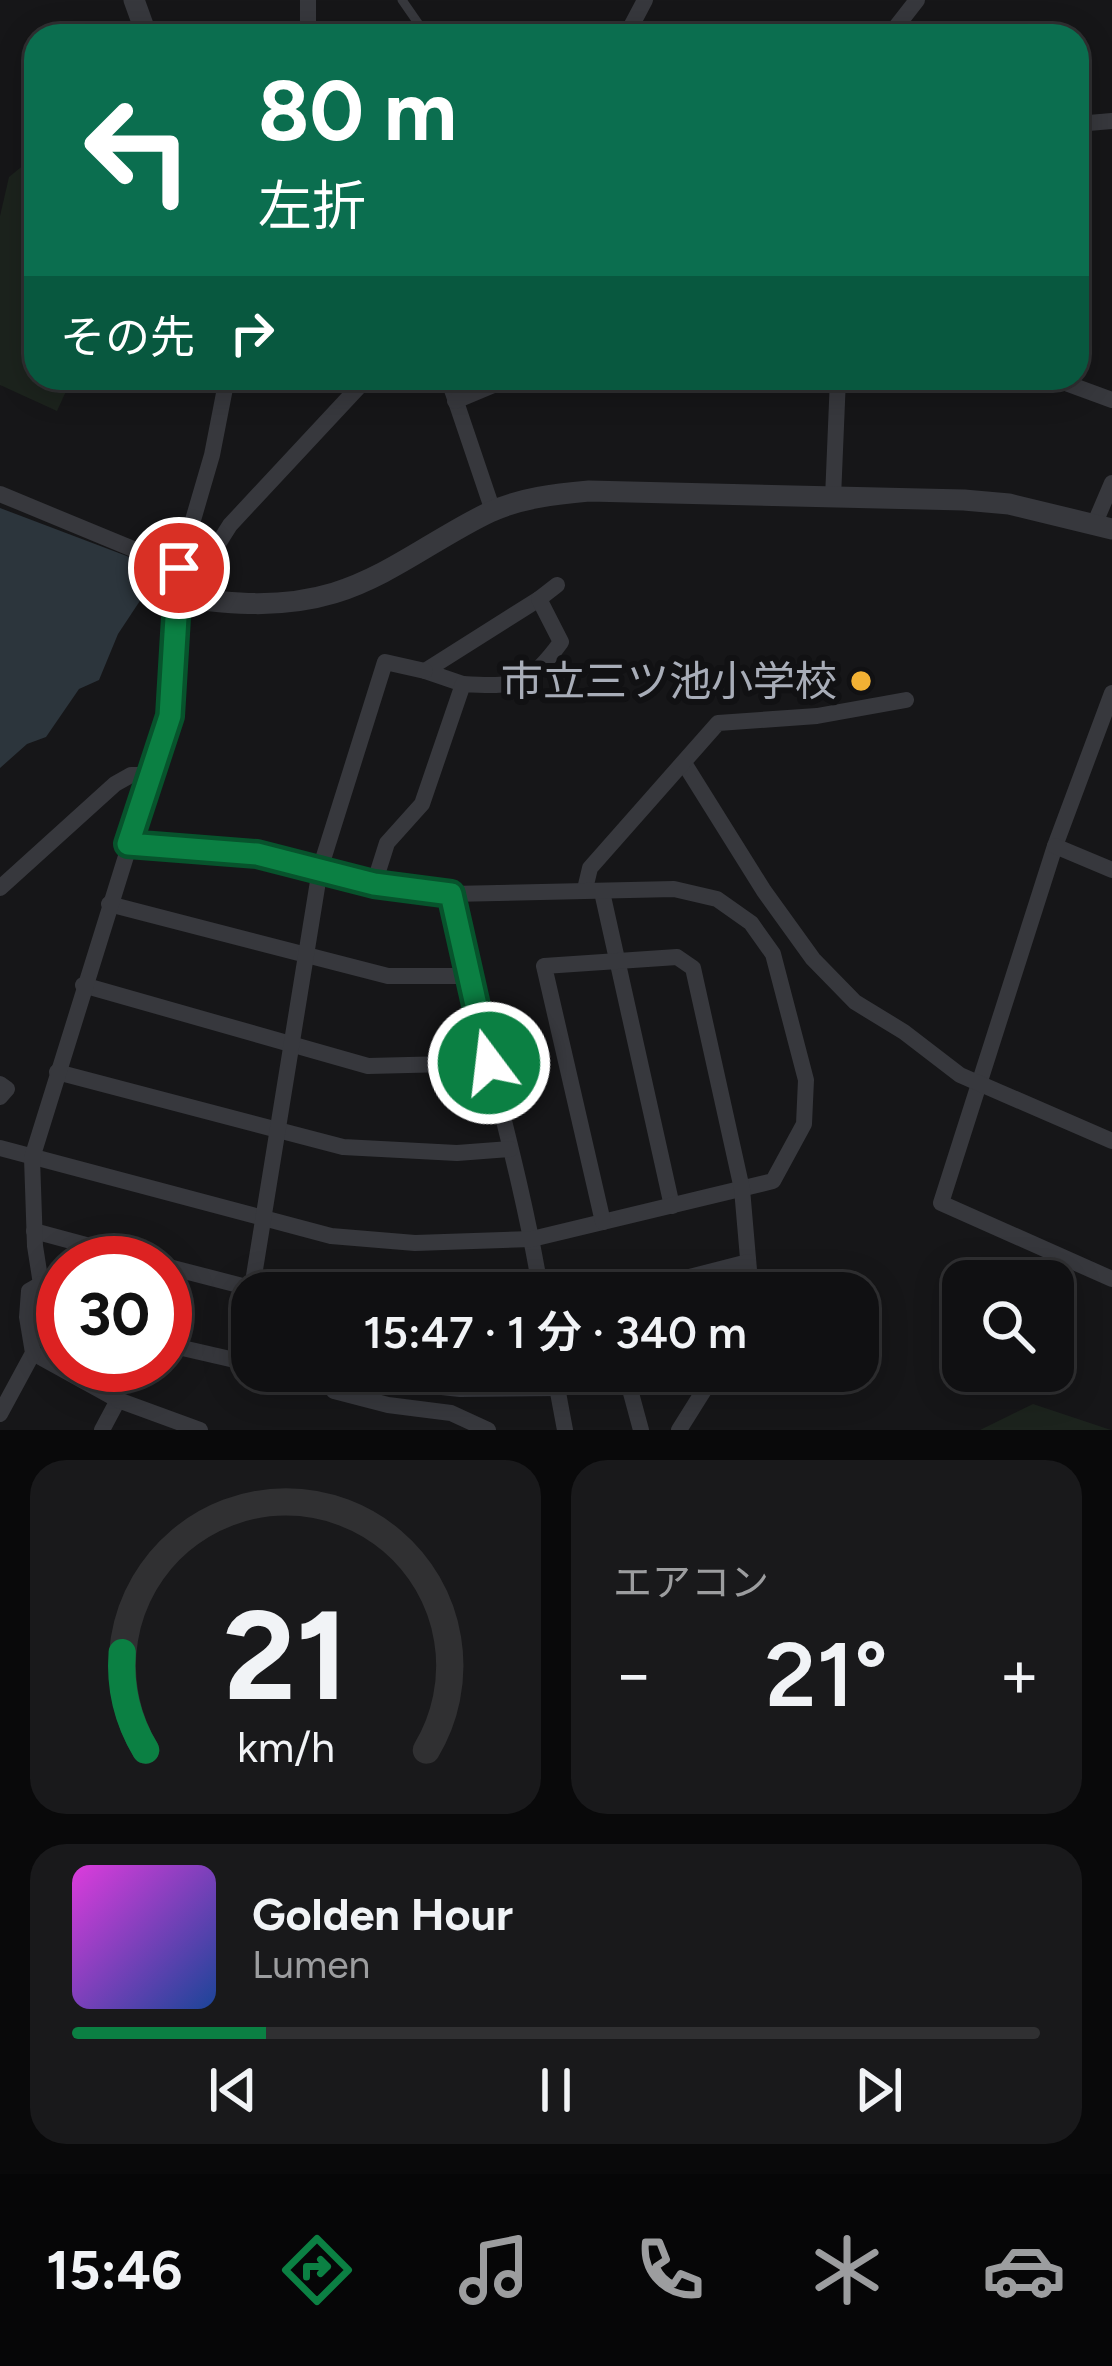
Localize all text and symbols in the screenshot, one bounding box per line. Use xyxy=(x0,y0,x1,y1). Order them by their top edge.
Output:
text: 80 m xyxy=(258,60,457,161)
icon: left xyxy=(60,72,216,228)
text: 左折 xyxy=(258,174,366,239)
icon: right xyxy=(219,300,285,366)
text: その先 xyxy=(60,310,195,364)
pin xyxy=(128,517,230,619)
icon: arrive xyxy=(146,535,212,601)
place label: 市立三ツ池小学校 xyxy=(501,656,837,707)
marker: 市立三ツ池小学校 xyxy=(848,668,874,694)
position arrow xyxy=(426,1000,552,1126)
speed limit sign: 30 xyxy=(36,1236,192,1392)
map controls xyxy=(942,1260,1074,1392)
button: search xyxy=(942,1260,1074,1392)
text: 15:47 · 1 分 · 340 m xyxy=(363,1305,747,1359)
text: エアコン xyxy=(613,1559,769,1606)
text: 21 xyxy=(223,1580,348,1730)
text: 21° xyxy=(765,1620,888,1729)
text: − xyxy=(613,1634,654,1714)
text: + xyxy=(999,1634,1040,1714)
text: km/h xyxy=(237,1721,334,1773)
text: Golden Hour xyxy=(252,1887,513,1941)
text: Lumen xyxy=(252,1941,370,1988)
icon: previous xyxy=(200,2057,266,2123)
icon: pause xyxy=(523,2057,589,2123)
icon: next xyxy=(846,2057,912,2123)
icon: directions xyxy=(275,2228,359,2312)
icon: music xyxy=(452,2228,536,2312)
icon: phone xyxy=(628,2228,712,2312)
icon: climate xyxy=(805,2228,889,2312)
icon: car xyxy=(982,2228,1066,2312)
text: 15:46 xyxy=(46,2238,182,2303)

